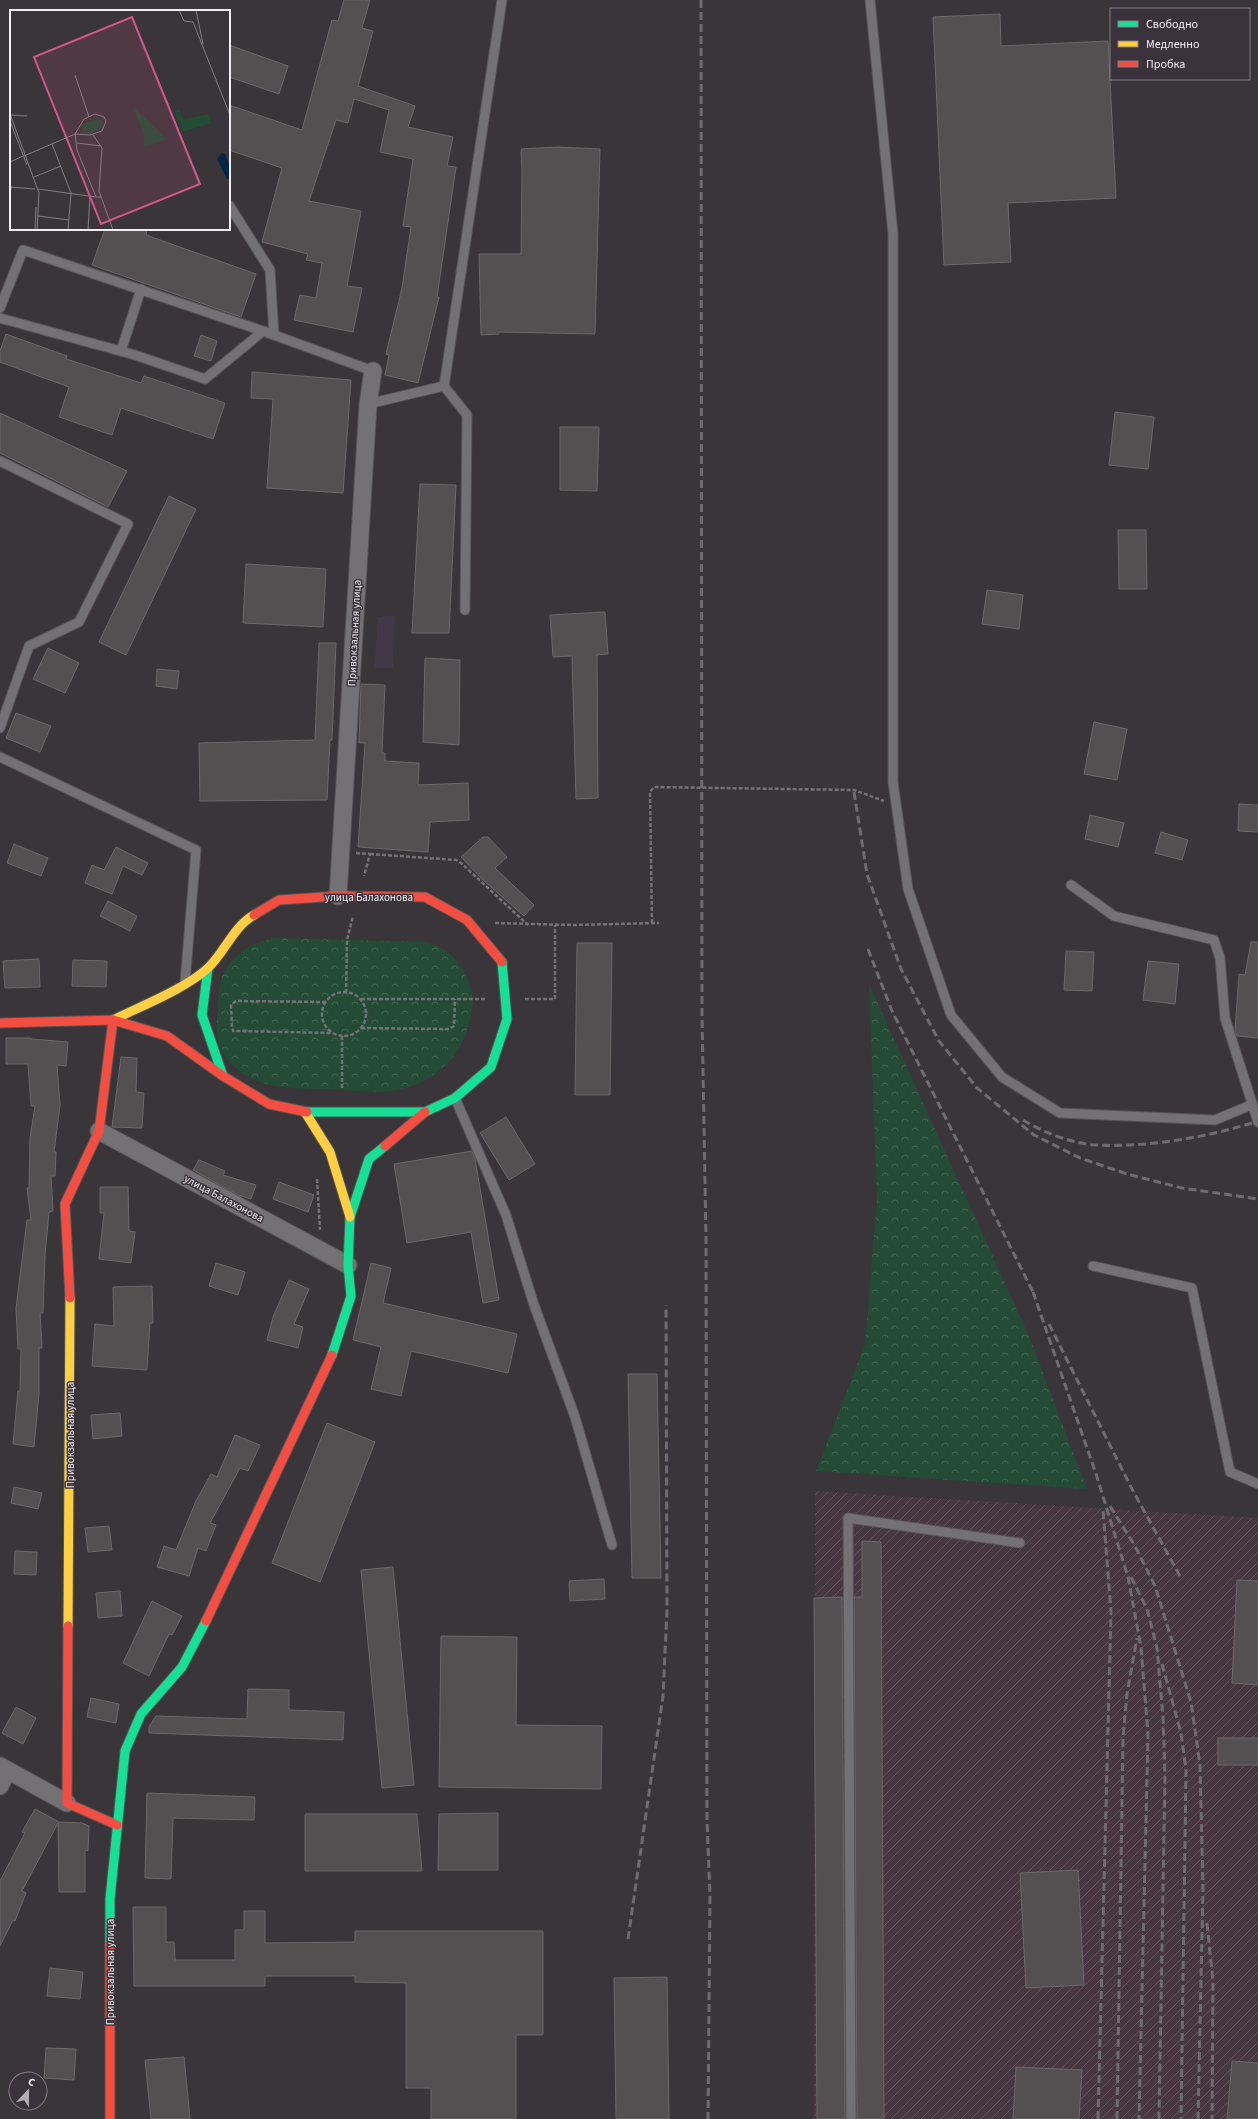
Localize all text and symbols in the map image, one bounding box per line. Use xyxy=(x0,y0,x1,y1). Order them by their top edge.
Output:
legend xyxy=(1110,8,1250,80)
inset map xyxy=(10,10,230,230)
text: Свободно xyxy=(1146,16,1198,33)
text: Медленно xyxy=(1146,36,1200,53)
text: Пробка xyxy=(1146,56,1185,73)
street label: Привокзальная улица xyxy=(344,579,365,687)
street label: улица Балахонова xyxy=(325,890,413,905)
street label: улица Балахонова xyxy=(181,1171,266,1226)
street label: Привокзальная улица xyxy=(63,1382,78,1488)
street label: Привокзальная улица xyxy=(103,1919,118,2025)
north arrow xyxy=(8,2071,48,2111)
text: С xyxy=(26,2074,38,2091)

